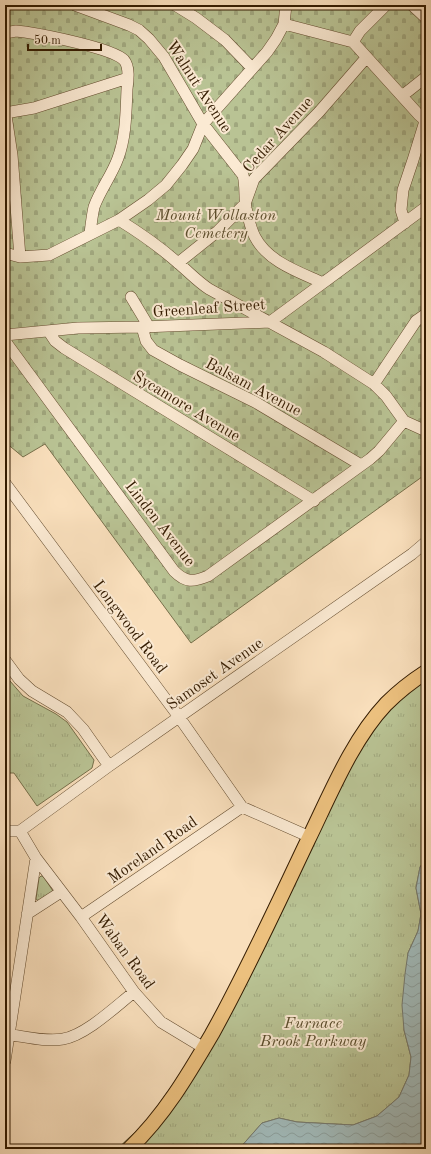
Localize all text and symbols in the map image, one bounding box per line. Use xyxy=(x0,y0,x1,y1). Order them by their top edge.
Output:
scale bar xyxy=(28,26,101,52)
text: 50 m xyxy=(34,34,61,47)
street label: Walnut Avenue xyxy=(163,38,234,136)
street label: Cedar Avenue xyxy=(240,94,317,176)
park label: Mount Wollaston Cemetery xyxy=(155,208,276,242)
street label: Greenleaf Street xyxy=(152,297,267,321)
street label: Balsam Avenue xyxy=(202,356,304,420)
street label: Sycamore Avenue xyxy=(129,368,243,445)
street label: Linden Avenue xyxy=(121,479,198,570)
street label: Longwood Road xyxy=(89,578,169,677)
street label: Samoset Avenue xyxy=(164,635,266,714)
street label: Moreland Road xyxy=(106,814,201,887)
street label: Waban Road xyxy=(92,912,157,993)
park label: Furnace Brook Parkway xyxy=(259,1016,367,1050)

